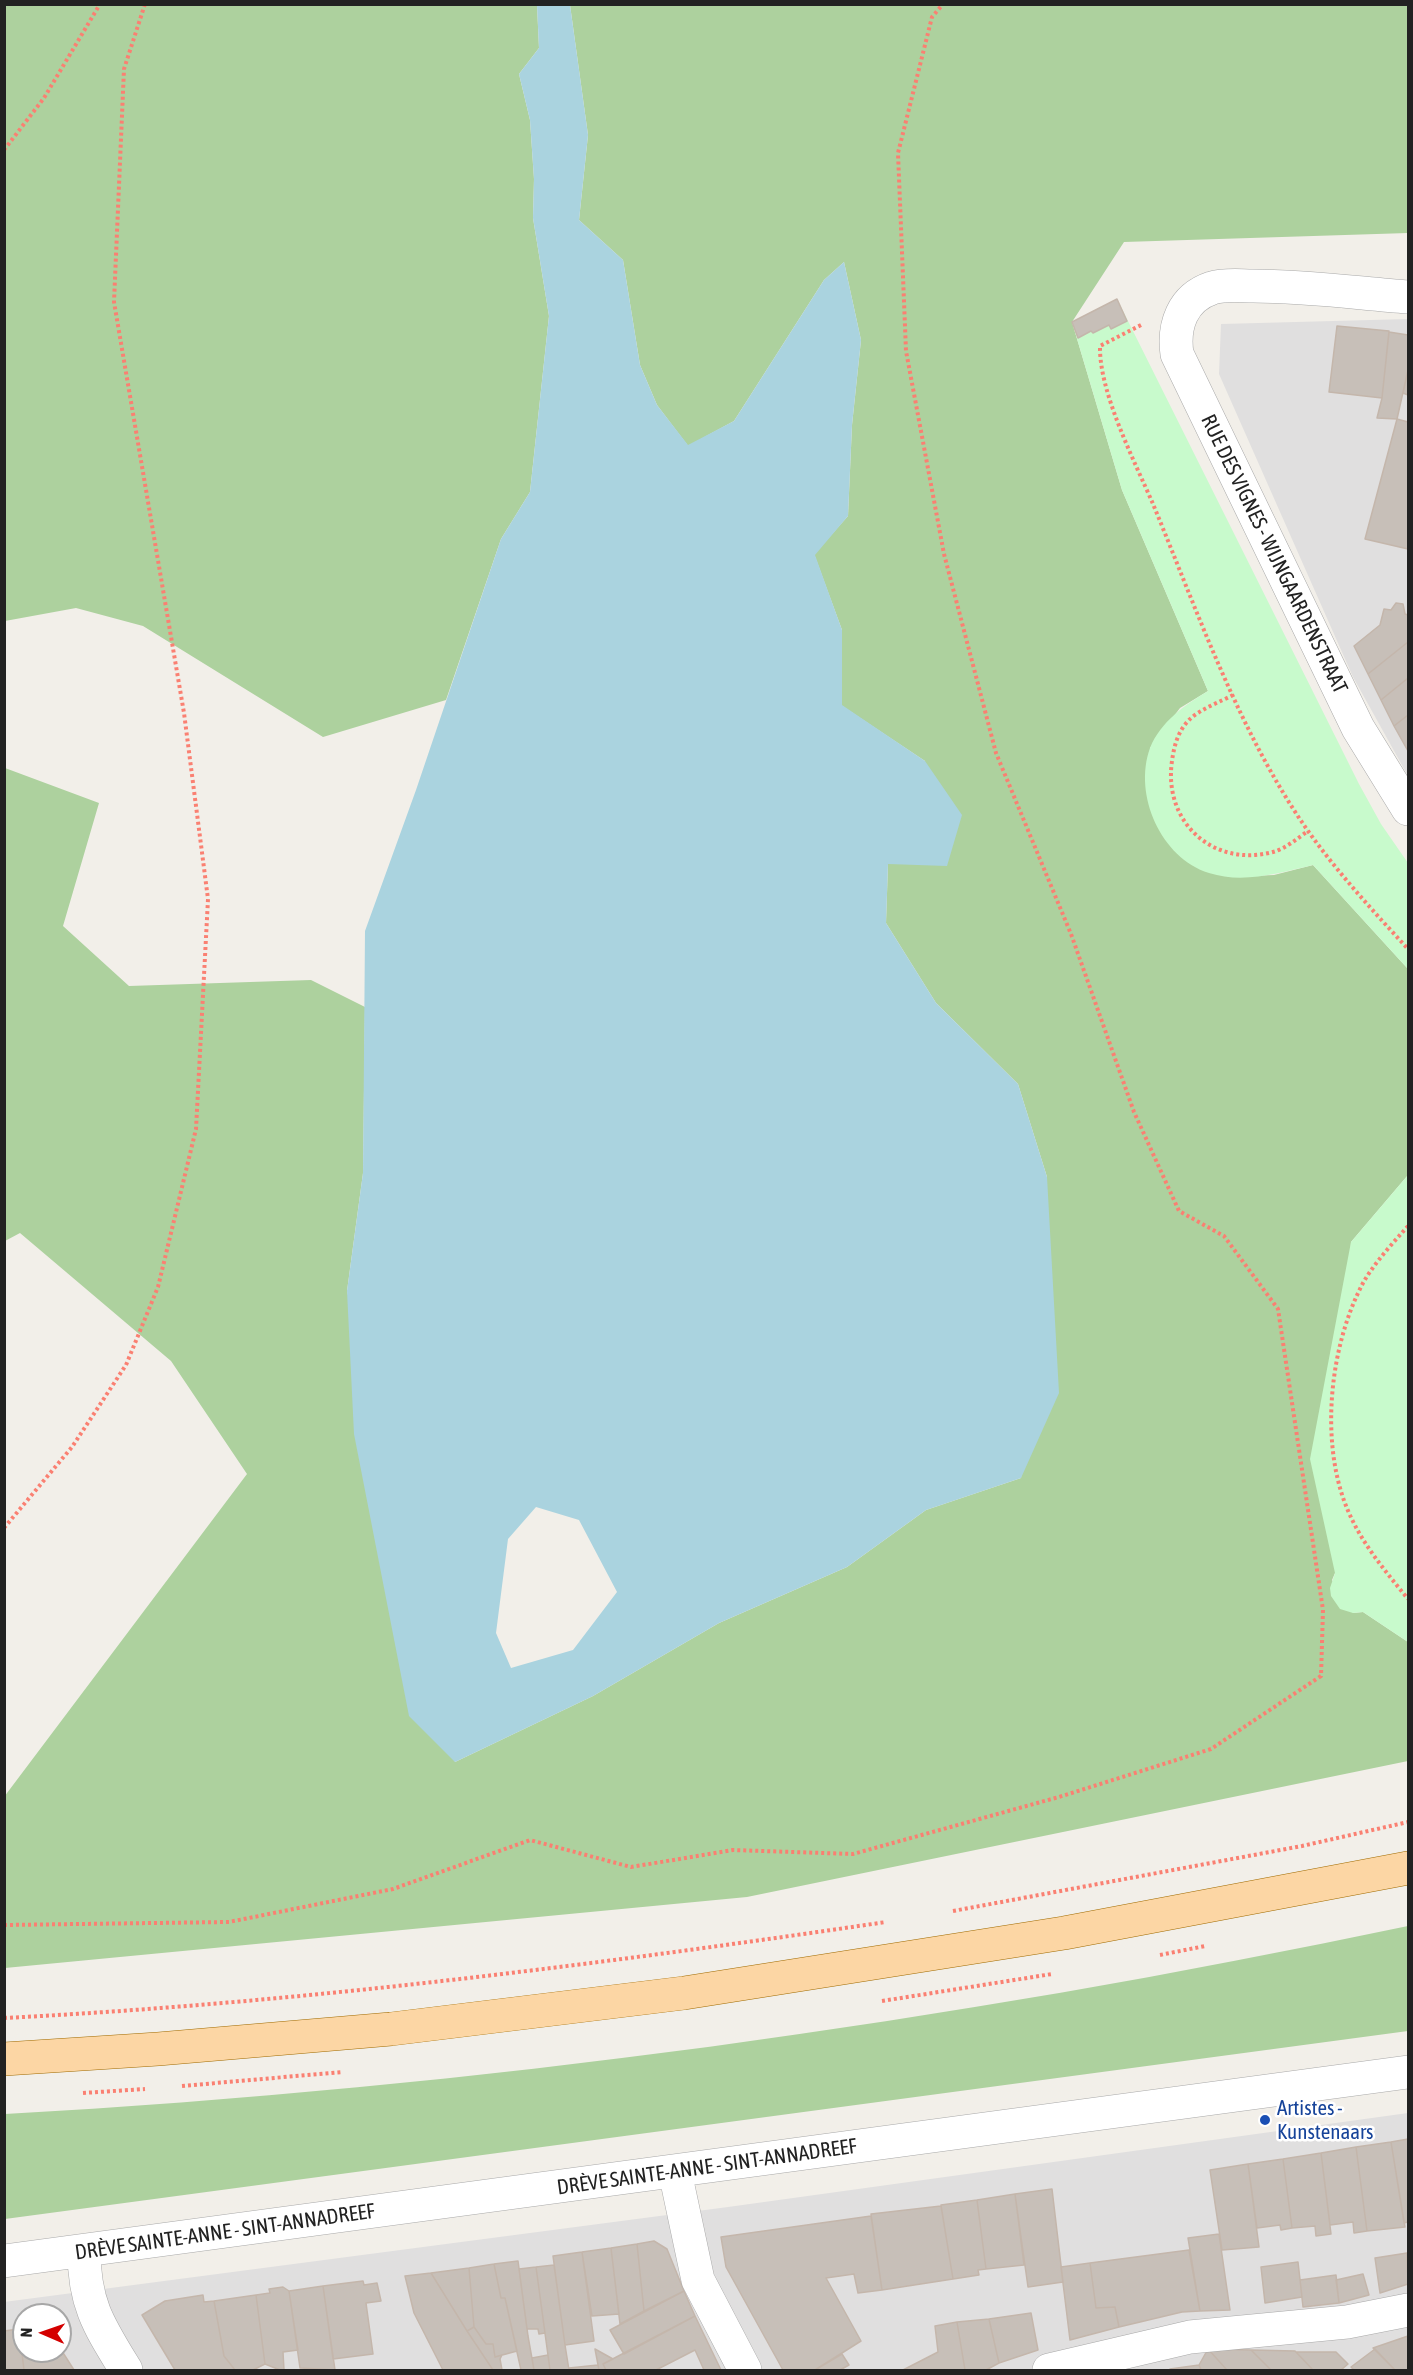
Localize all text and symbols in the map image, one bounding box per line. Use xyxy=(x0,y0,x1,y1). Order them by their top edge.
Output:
street label: RUE DES VIGNES - WIJNGAARDENSTRAAT xyxy=(1195,410,1353,698)
place label: Artistes - Kunstenaars xyxy=(1277,2095,1374,2145)
marker: Artistes - Kunstenaars xyxy=(1258,2113,1272,2127)
street label: DRÈVE SAINTE-ANNE - SINT-ANNADREEF xyxy=(555,2133,859,2201)
street label: DRÈVE SAINTE-ANNE - SINT-ANNADREEF xyxy=(73,2198,377,2266)
north arrow xyxy=(12,2303,72,2363)
text: N xyxy=(17,2327,35,2337)

